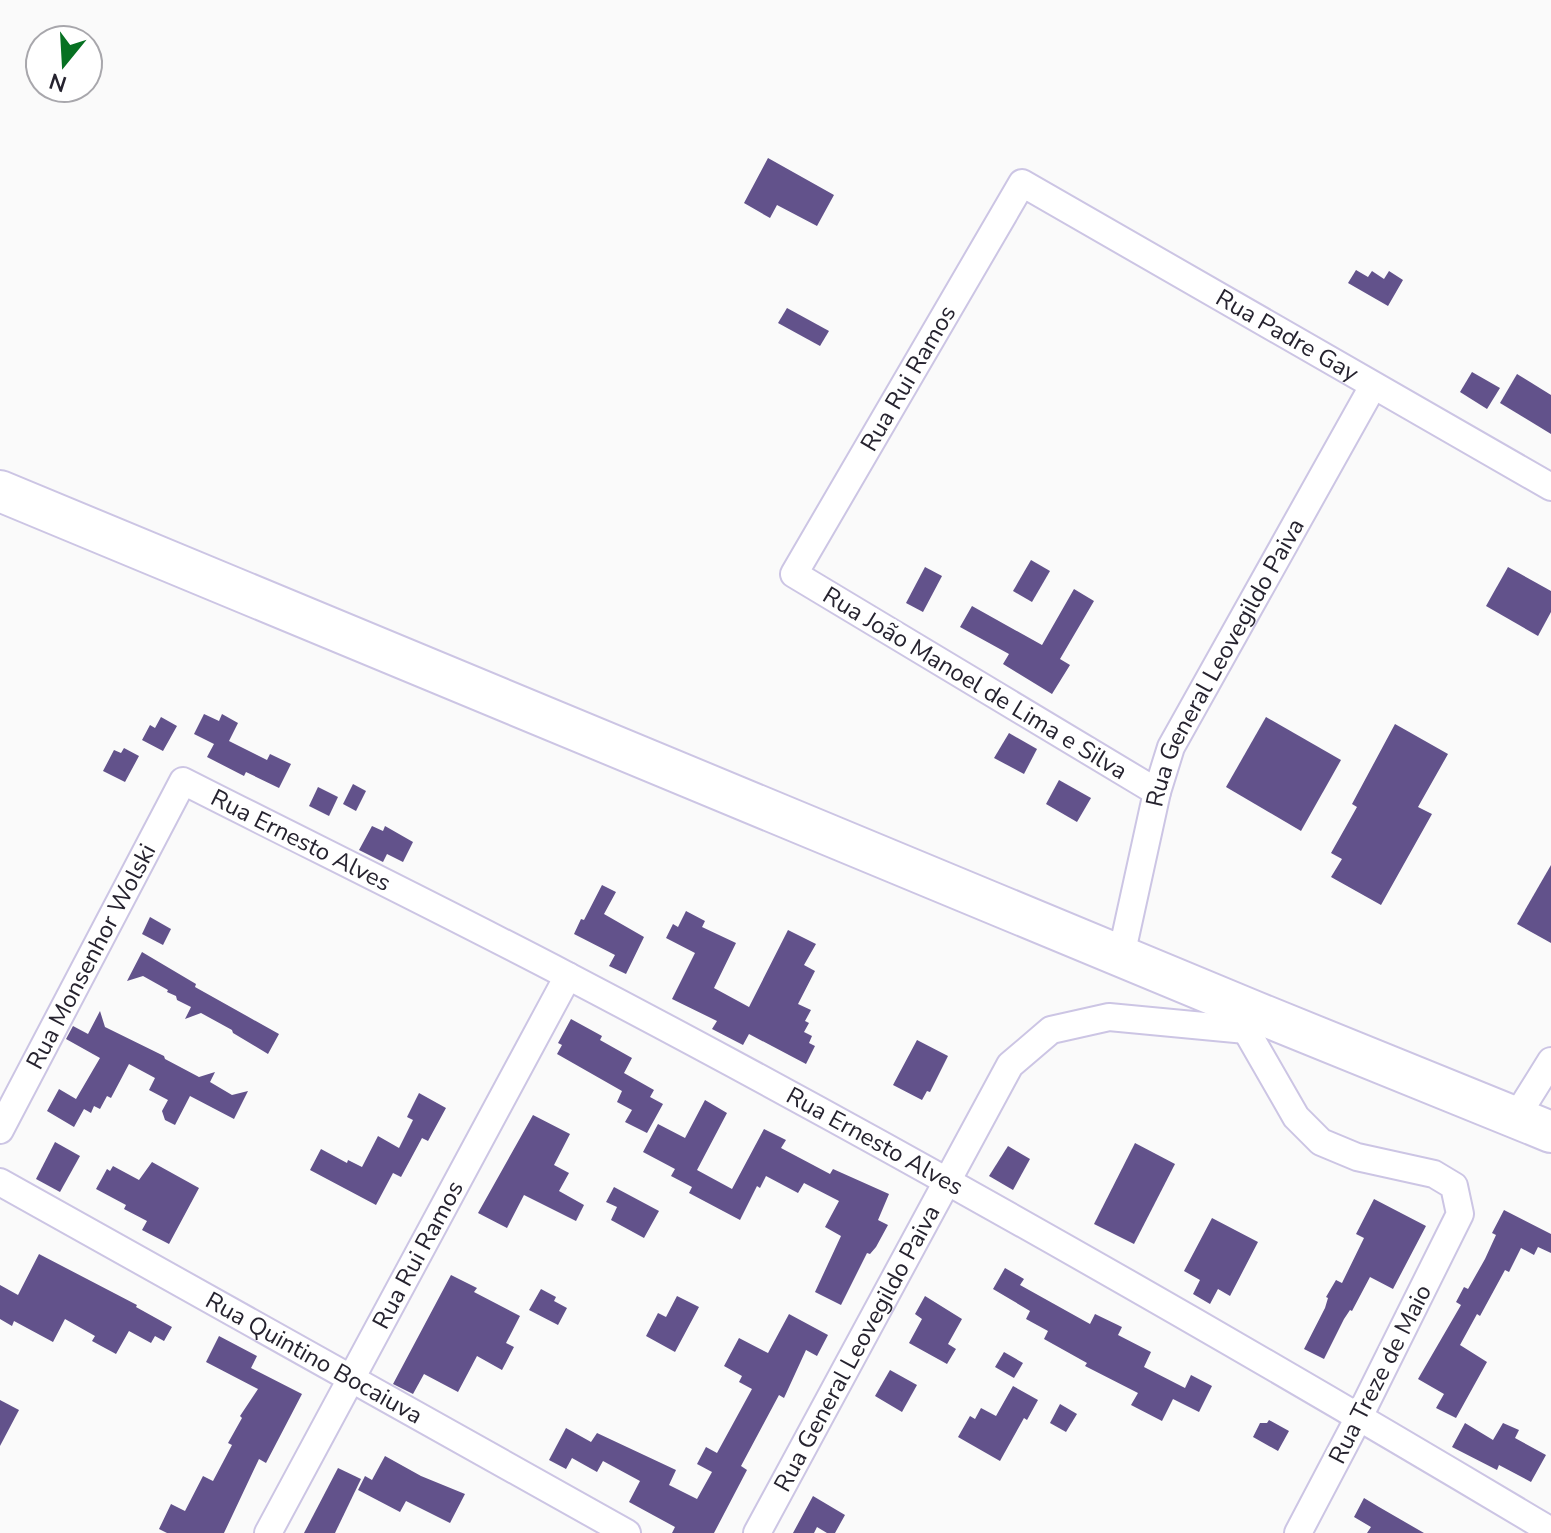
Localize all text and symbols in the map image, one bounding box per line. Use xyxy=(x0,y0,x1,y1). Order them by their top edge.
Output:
north arrow xyxy=(24,24,104,104)
text: N xyxy=(46,65,71,99)
street label: Rua Padre Gay xyxy=(1210,282,1365,389)
street label: Rua Rui Ramos xyxy=(853,299,963,457)
street label: Rua General Leovegildo Paiva xyxy=(1138,513,1312,810)
street label: Rua João Manoel de Lima e Silva xyxy=(817,579,1133,787)
street label: Rua Ernesto Alves xyxy=(205,782,396,899)
street label: Rua Monsenhor Wolski xyxy=(19,838,163,1075)
street label: Rua Ernesto Alves xyxy=(781,1079,969,1203)
street label: Rua Rui Ramos xyxy=(365,1175,471,1335)
street label: Rua General Leovegildo Paiva xyxy=(766,1199,947,1497)
street label: Rua Treze de Maio xyxy=(1321,1279,1439,1469)
street label: Rua Quintino Bocaiuva xyxy=(200,1284,428,1431)

